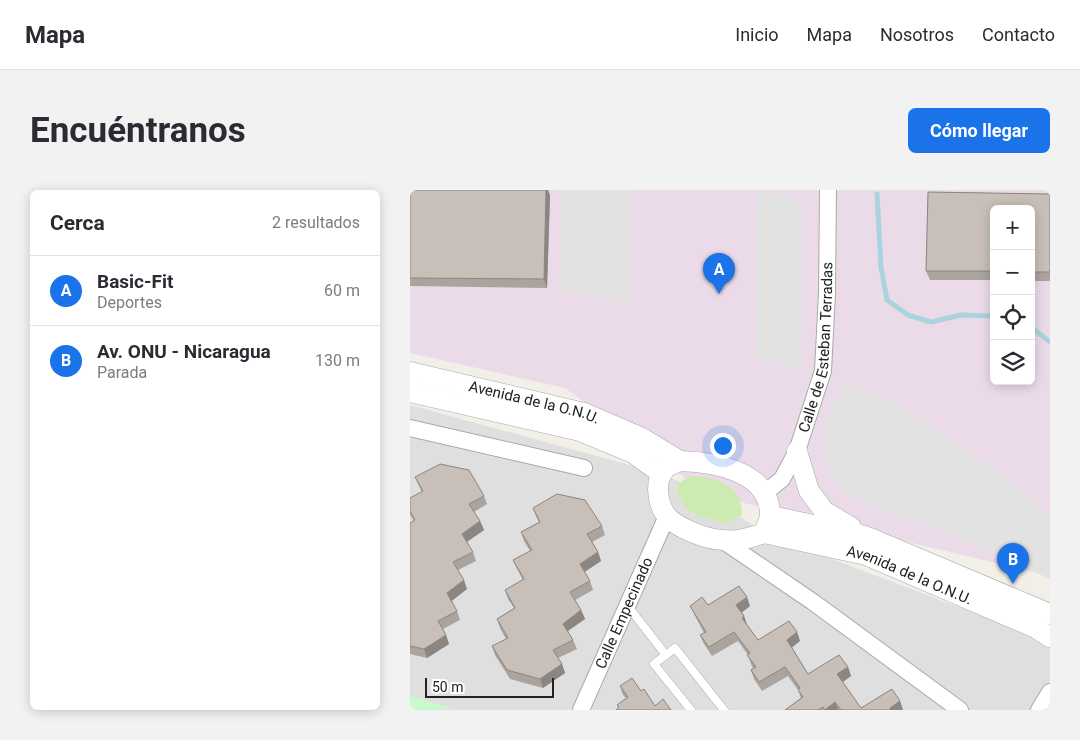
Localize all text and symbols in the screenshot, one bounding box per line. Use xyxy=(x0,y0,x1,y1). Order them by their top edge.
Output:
text: Mapa xyxy=(25,21,85,49)
text: Inicio xyxy=(735,24,779,45)
text: Mapa xyxy=(807,24,852,45)
text: Nosotros xyxy=(880,24,954,45)
text: Contacto xyxy=(982,24,1055,45)
button: Cómo llegar xyxy=(908,108,1050,153)
text: Encuéntranos xyxy=(30,110,246,151)
map controls xyxy=(990,205,1035,385)
button: + xyxy=(990,205,1035,250)
text: Cerca xyxy=(50,211,105,235)
text: 2 resultados xyxy=(272,213,360,232)
button: − xyxy=(990,250,1035,295)
pin: A xyxy=(703,253,735,294)
street label: Calle de Esteban Terradas xyxy=(795,262,836,435)
text: Basic-Fit xyxy=(97,270,173,293)
text: A xyxy=(61,281,71,300)
text: 60 m xyxy=(324,281,360,300)
text: Deportes xyxy=(97,293,162,312)
button: locate xyxy=(990,295,1035,340)
text: Av. ONU - Nicaragua xyxy=(97,340,271,363)
button: layers xyxy=(990,340,1035,385)
text: B xyxy=(61,351,71,370)
text: 130 m xyxy=(315,351,360,370)
text: Parada xyxy=(97,363,147,382)
street label: Avenida de la O.N.U. xyxy=(467,377,603,428)
your location xyxy=(710,433,736,459)
street label: Avenida de la O.N.U. xyxy=(845,542,975,609)
pin: B xyxy=(997,543,1029,584)
street label: Calle Empecinado xyxy=(591,555,657,672)
scale bar xyxy=(425,675,554,698)
text: 50 m xyxy=(432,679,464,695)

